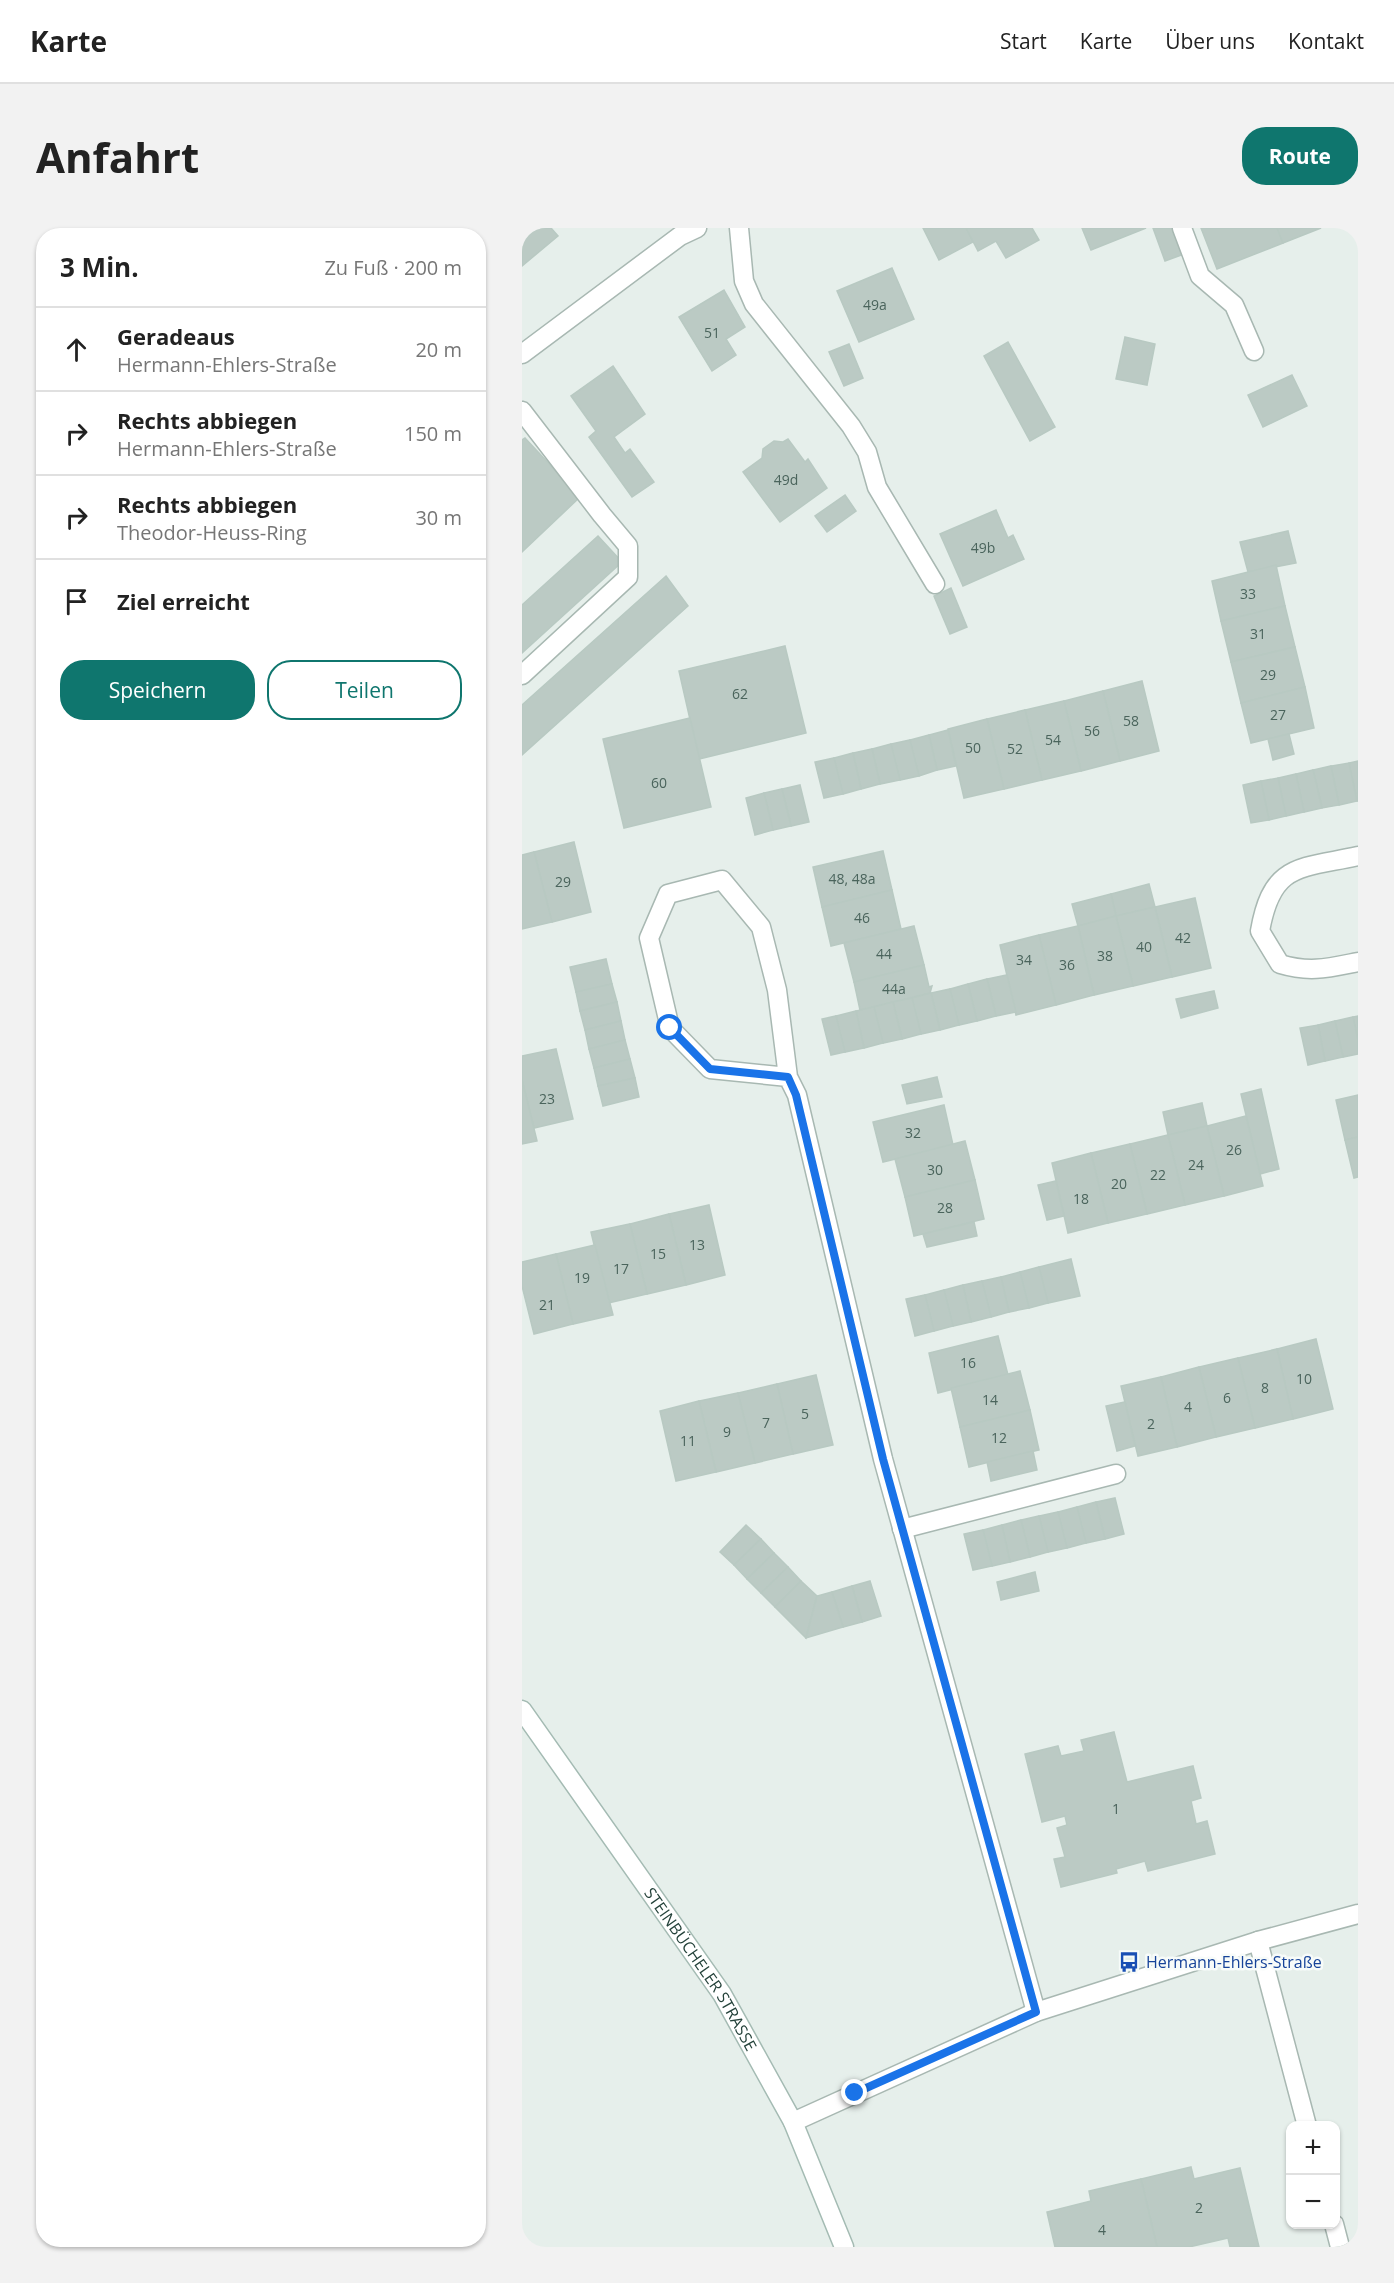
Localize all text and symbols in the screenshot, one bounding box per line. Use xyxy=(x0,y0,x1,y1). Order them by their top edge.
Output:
text: Karte xyxy=(30,22,107,60)
text: Start xyxy=(1000,27,1047,55)
text: Karte xyxy=(1080,27,1132,55)
text: Über uns xyxy=(1165,27,1255,55)
text: Kontakt xyxy=(1288,27,1364,55)
button: Route xyxy=(1242,127,1358,185)
text: Anfahrt xyxy=(36,128,199,185)
text: 3 Min. xyxy=(60,249,139,285)
text: Zu Fuß · 200 m xyxy=(324,254,462,281)
house number: 49a xyxy=(863,295,887,314)
text: Geradeaus xyxy=(117,321,235,351)
house number: 51 xyxy=(704,323,720,342)
icon: ahead xyxy=(60,333,93,366)
text: 20 m xyxy=(415,336,462,363)
text: Hermann-Ehlers-Straße xyxy=(117,351,337,378)
text: Rechts abbiegen xyxy=(117,405,297,435)
icon: right xyxy=(60,417,93,450)
text: 150 m xyxy=(404,420,462,447)
text: Hermann-Ehlers-Straße xyxy=(117,435,337,462)
house number: 49d xyxy=(774,470,798,489)
text: Rechts abbiegen xyxy=(117,489,297,519)
icon: right xyxy=(60,501,93,534)
text: 30 m xyxy=(415,504,462,531)
text: Theodor-Heuss-Ring xyxy=(117,519,307,546)
house number: 49b xyxy=(971,538,995,557)
house number: 33 xyxy=(1240,584,1256,603)
icon: arrive xyxy=(60,585,93,618)
text: Ziel erreicht xyxy=(117,586,250,616)
house number: 31 xyxy=(1250,624,1266,643)
button: Speichern xyxy=(60,660,255,720)
button: Teilen xyxy=(267,660,462,720)
house number: 29 xyxy=(1260,665,1276,684)
house number: 62 xyxy=(732,684,748,703)
house number: 27 xyxy=(1270,705,1286,724)
house number: 58 xyxy=(1123,711,1139,730)
house number: 56 xyxy=(1084,721,1100,740)
house number: 54 xyxy=(1045,730,1061,749)
house number: 50 xyxy=(965,738,981,757)
house number: 52 xyxy=(1007,739,1023,758)
house number: 60 xyxy=(651,773,667,792)
house number: 48, 48a xyxy=(828,869,876,888)
house number: 29 xyxy=(555,872,571,891)
house number: 46 xyxy=(854,908,870,927)
house number: 42 xyxy=(1175,928,1191,947)
house number: 40 xyxy=(1136,937,1152,956)
house number: 44 xyxy=(876,944,892,963)
house number: 38 xyxy=(1097,946,1113,965)
house number: 34 xyxy=(1016,950,1032,969)
house number: 36 xyxy=(1059,955,1075,974)
house number: 44a xyxy=(882,979,906,998)
route start xyxy=(656,1014,682,1040)
house number: 23 xyxy=(539,1089,555,1108)
house number: 32 xyxy=(905,1123,921,1142)
house number: 26 xyxy=(1226,1140,1242,1159)
house number: 24 xyxy=(1188,1155,1204,1174)
house number: 30 xyxy=(927,1160,943,1179)
house number: 22 xyxy=(1150,1165,1166,1184)
house number: 20 xyxy=(1111,1174,1127,1193)
house number: 18 xyxy=(1073,1189,1089,1208)
house number: 28 xyxy=(937,1198,953,1217)
house number: 13 xyxy=(689,1235,705,1254)
house number: 15 xyxy=(650,1244,666,1263)
house number: 17 xyxy=(613,1259,629,1278)
house number: 19 xyxy=(574,1268,590,1287)
house number: 21 xyxy=(539,1295,555,1314)
house number: 16 xyxy=(960,1353,976,1372)
house number: 10 xyxy=(1296,1369,1312,1388)
house number: 8 xyxy=(1261,1378,1269,1397)
house number: 6 xyxy=(1223,1388,1231,1407)
house number: 14 xyxy=(982,1390,998,1409)
house number: 4 xyxy=(1184,1397,1192,1416)
house number: 5 xyxy=(801,1404,809,1423)
house number: 7 xyxy=(762,1413,770,1432)
house number: 2 xyxy=(1147,1414,1155,1433)
house number: 9 xyxy=(723,1422,731,1441)
house number: 12 xyxy=(991,1428,1007,1447)
house number: 11 xyxy=(680,1431,696,1450)
house number: 1 xyxy=(1112,1799,1120,1818)
street label: STEINBÜCHELER STRASSE xyxy=(639,1883,762,2055)
bus stop icon: Hermann-Ehlers-Straße xyxy=(1117,1950,1141,1974)
place label: Hermann-Ehlers-Straße xyxy=(1146,1951,1322,1973)
route end xyxy=(841,2079,867,2105)
map controls xyxy=(1286,2121,1340,2229)
button: + xyxy=(1286,2121,1340,2175)
button: − xyxy=(1286,2175,1340,2229)
house number: 2 xyxy=(1195,2198,1203,2217)
house number: 4 xyxy=(1098,2220,1106,2239)

